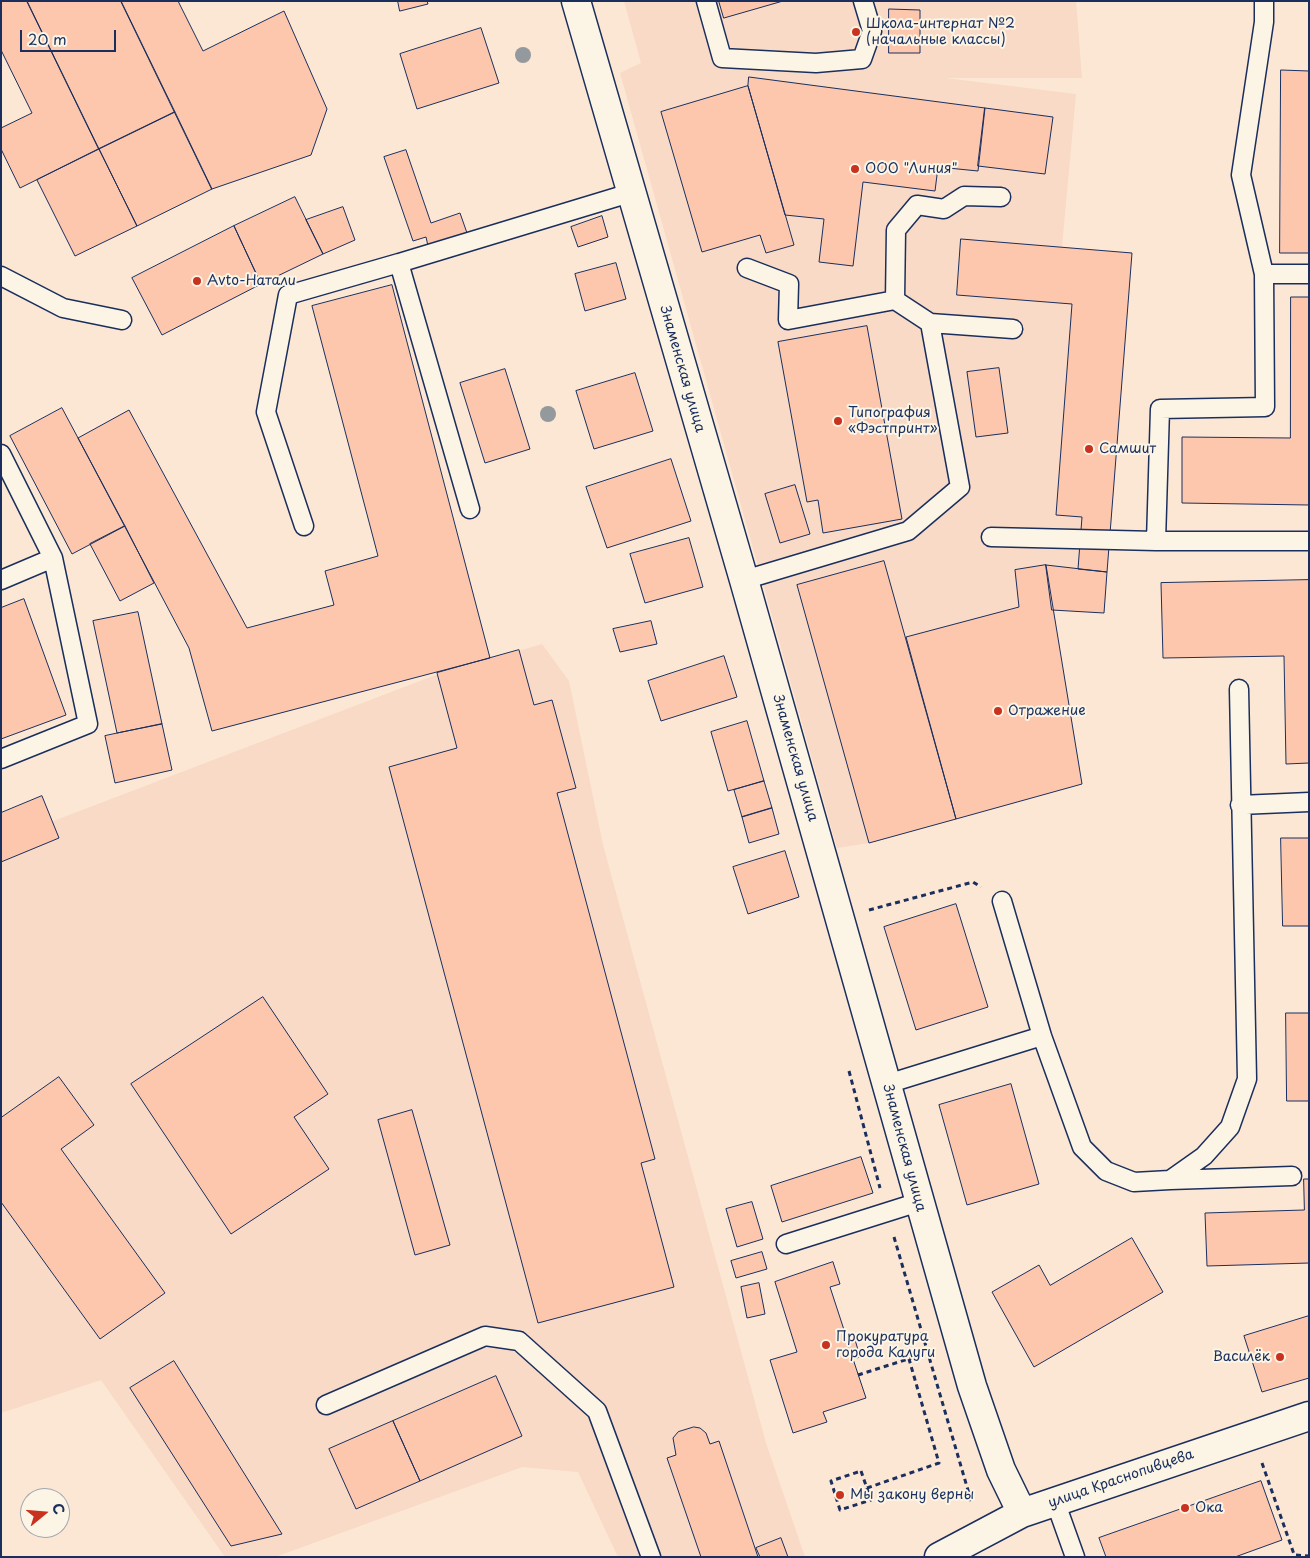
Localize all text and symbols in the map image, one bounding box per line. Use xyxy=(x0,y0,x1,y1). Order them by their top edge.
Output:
place label: Школа-интернат №2 (начальные классы) xyxy=(866,16,1015,48)
scale bar xyxy=(22,20,119,52)
marker: Школа-интернат №2 (начальные классы) xyxy=(850,26,862,38)
text: 20 m xyxy=(28,27,67,50)
place label: ООО "Линия" xyxy=(865,161,957,177)
marker: ООО "Линия" xyxy=(849,163,861,175)
place label: Avto-Натали xyxy=(207,273,296,289)
marker: Avto-Натали xyxy=(191,275,203,287)
street label: Знаменская улица xyxy=(656,304,708,434)
place label: Типография «Фэстпринт» xyxy=(848,405,938,438)
marker: Типография «Фэстпринт» xyxy=(832,415,844,427)
place label: Самшит xyxy=(1099,441,1156,457)
marker: Самшит xyxy=(1083,443,1095,455)
street label: Знаменская улица xyxy=(769,693,821,823)
place label: Отражение xyxy=(1008,703,1086,719)
marker: Отражение xyxy=(992,705,1004,717)
street label: Знаменская улица xyxy=(879,1082,929,1214)
place label: Прокуратура города Калуги xyxy=(836,1329,935,1361)
marker: Прокуратура города Калуги xyxy=(820,1339,832,1351)
place label: Василёк xyxy=(1213,1349,1270,1365)
marker: Василёк xyxy=(1274,1351,1286,1363)
street label: улица Краснопивцева xyxy=(1046,1446,1196,1512)
place label: Мы закону верны xyxy=(850,1487,974,1503)
north arrow xyxy=(20,1488,70,1538)
marker: Мы закону верны xyxy=(834,1489,846,1501)
place label: Ока xyxy=(1195,1500,1223,1516)
text: С xyxy=(47,1501,70,1517)
marker: Ока xyxy=(1179,1502,1191,1514)

